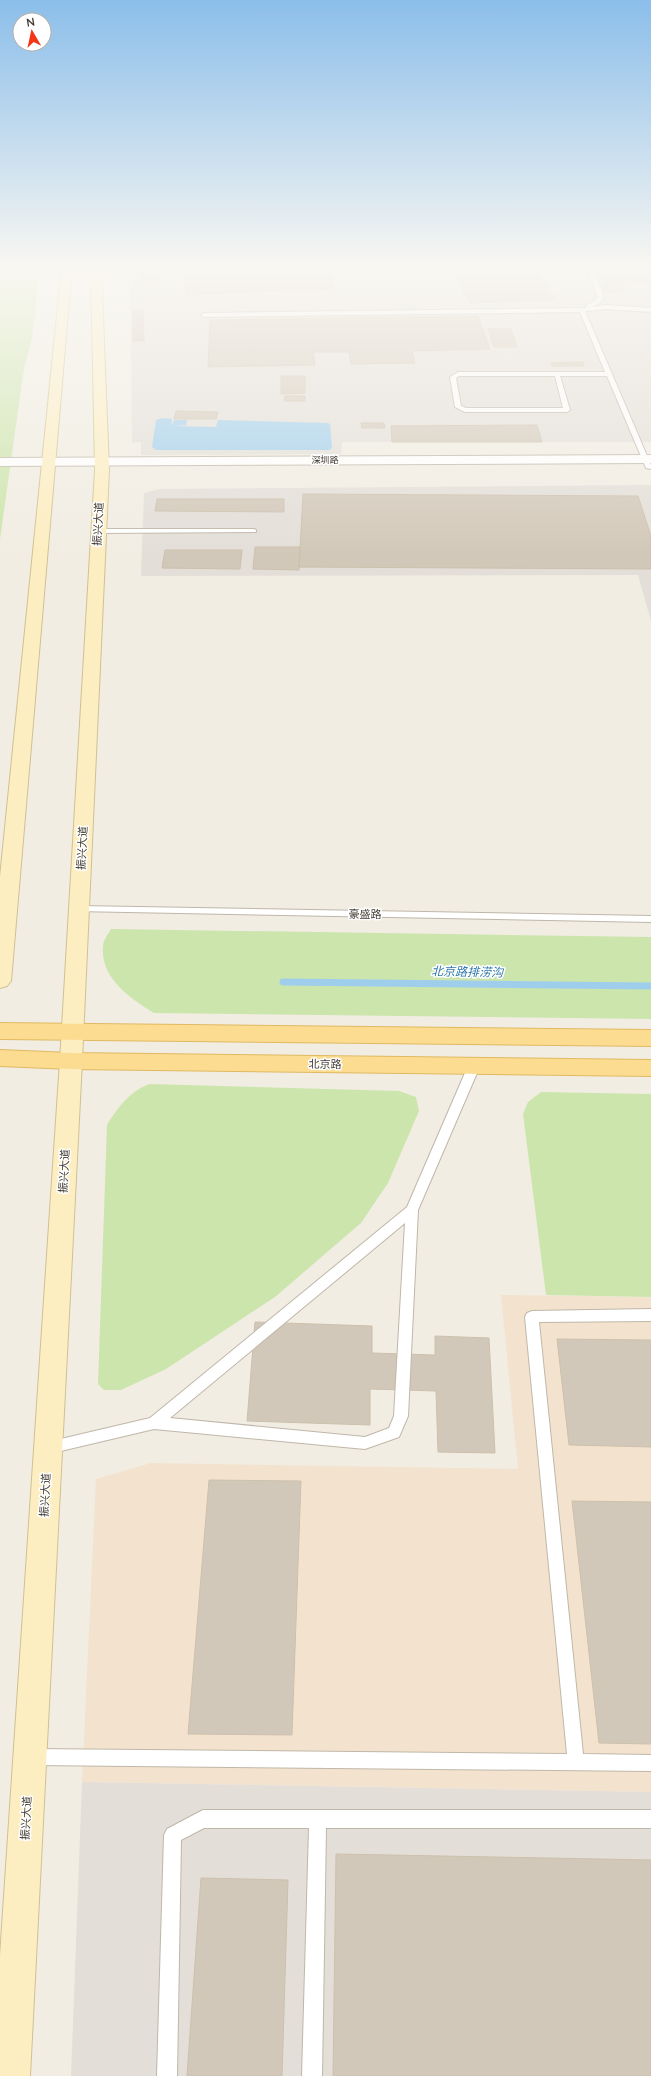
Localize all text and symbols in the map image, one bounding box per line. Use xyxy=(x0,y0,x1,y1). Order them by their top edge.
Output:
north arrow xyxy=(12,12,52,52)
text: N xyxy=(25,15,36,29)
street label: 深圳路 xyxy=(311,454,339,465)
street label: 振兴大道 xyxy=(90,502,105,546)
street label: 振兴大道 xyxy=(74,826,89,870)
street label: 豪盛路 xyxy=(348,907,382,920)
water label: 北京路排涝沟 xyxy=(431,963,505,980)
street label: 北京路 xyxy=(308,1057,342,1070)
street label: 振兴大道 xyxy=(56,1149,71,1193)
street label: 振兴大道 xyxy=(37,1473,52,1517)
street label: 振兴大道 xyxy=(18,1796,33,1840)

